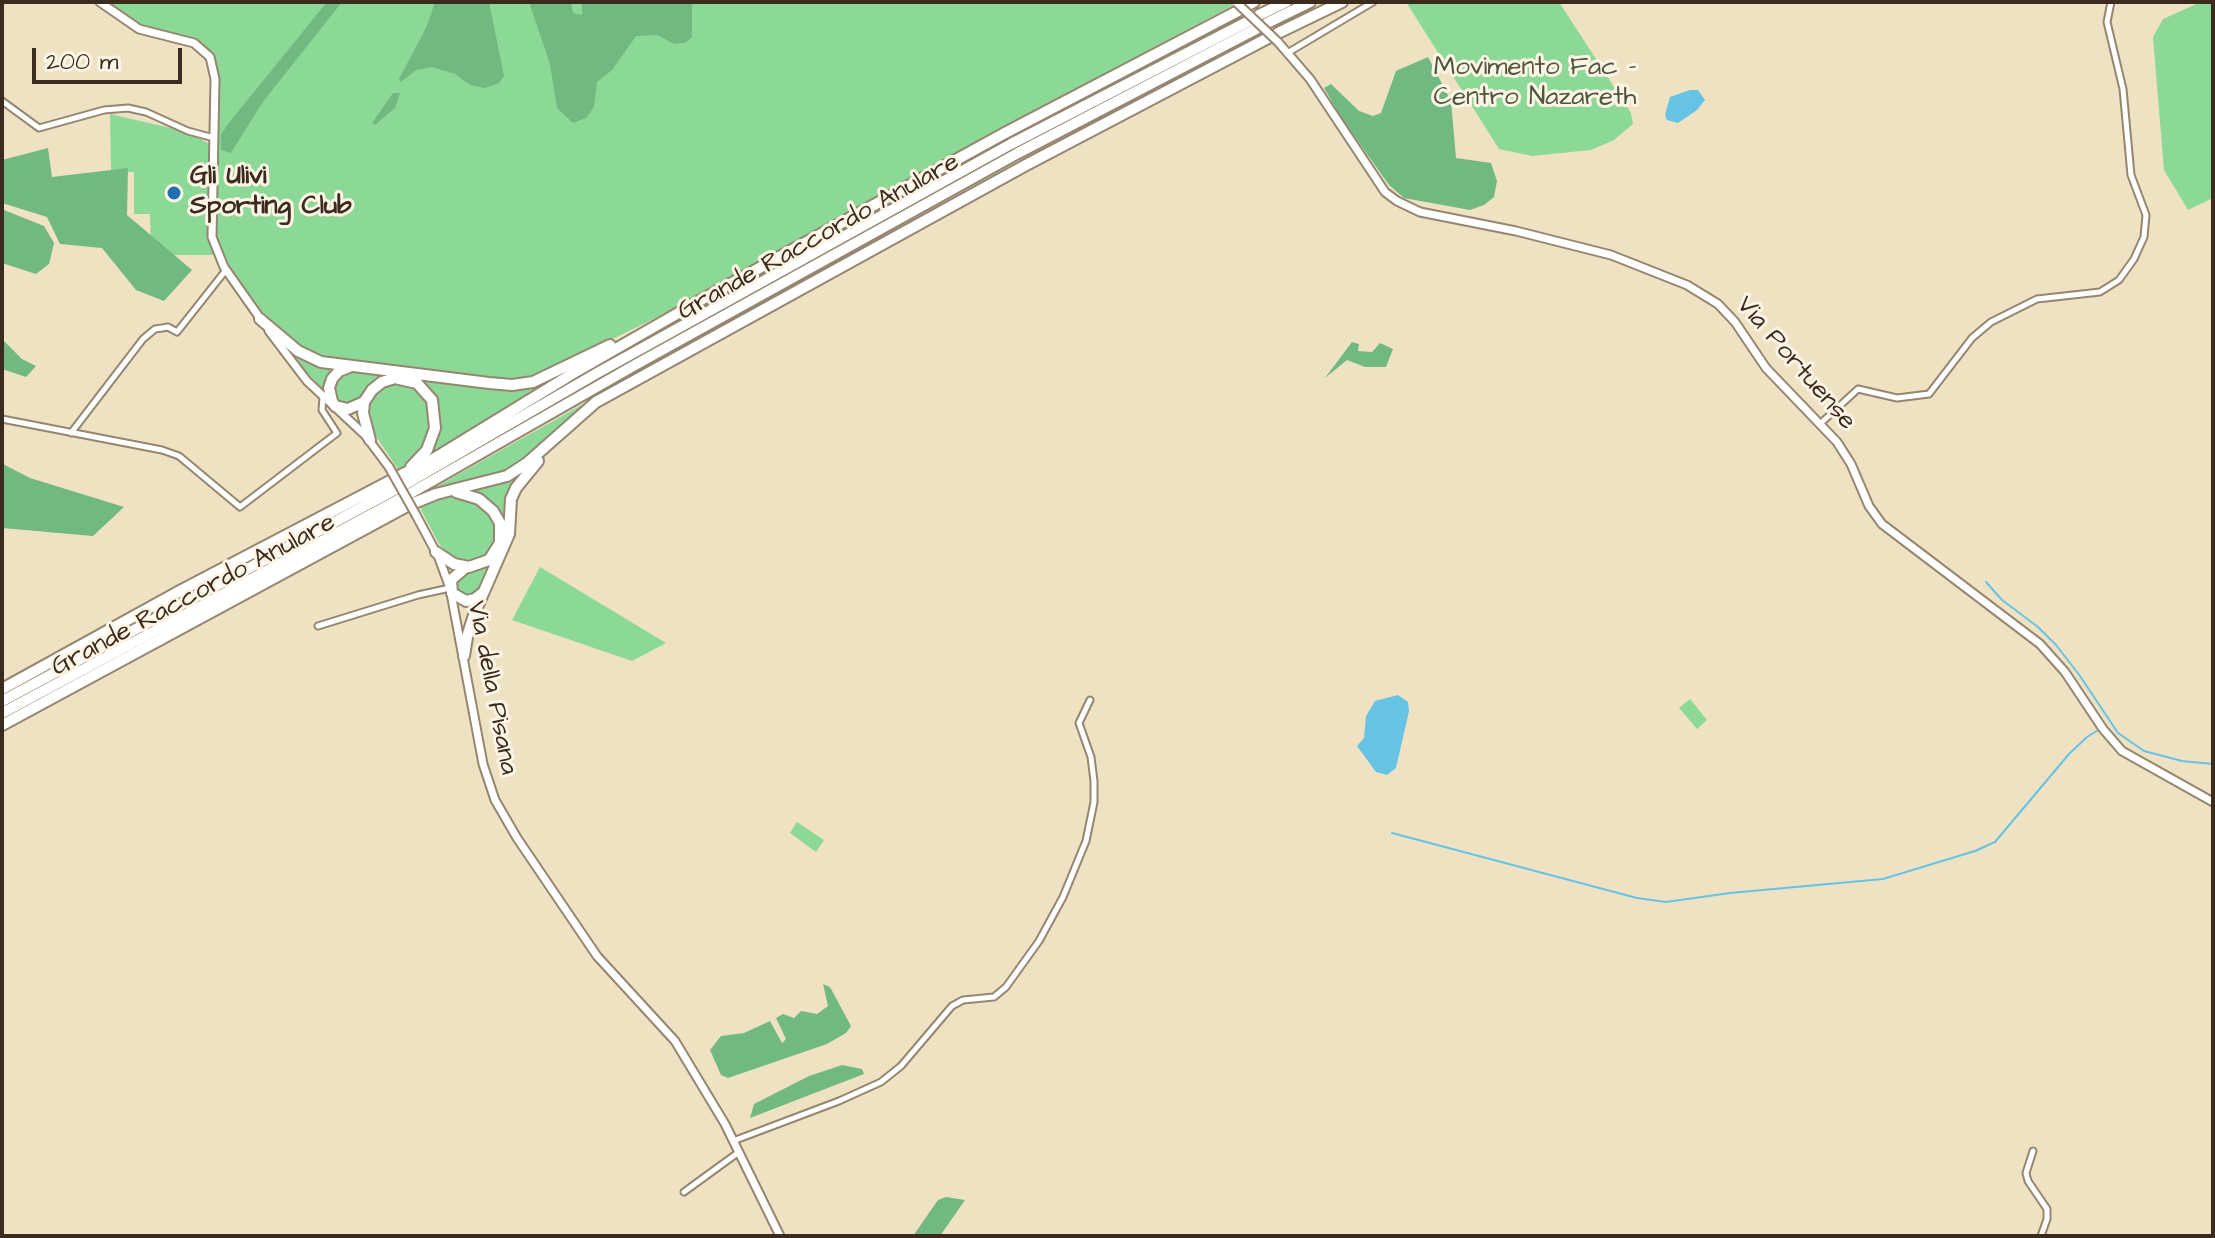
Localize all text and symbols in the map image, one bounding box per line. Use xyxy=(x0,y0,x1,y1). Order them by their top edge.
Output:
scale bar xyxy=(36,32,186,82)
text: 200 m xyxy=(46,45,118,79)
park label: Movimento Fac - Centro Nazareth xyxy=(1434,53,1636,114)
street label: Grande Raccordo Anulare xyxy=(673,148,965,328)
place label: Gli Ulivi Sporting Club xyxy=(190,162,352,224)
marker: Gli Ulivi Sporting Club xyxy=(165,184,183,202)
street label: Via Portuense xyxy=(1728,291,1862,437)
street label: Grande Raccordo Anulare xyxy=(47,508,341,684)
street label: Via della Pisana xyxy=(459,599,523,777)

